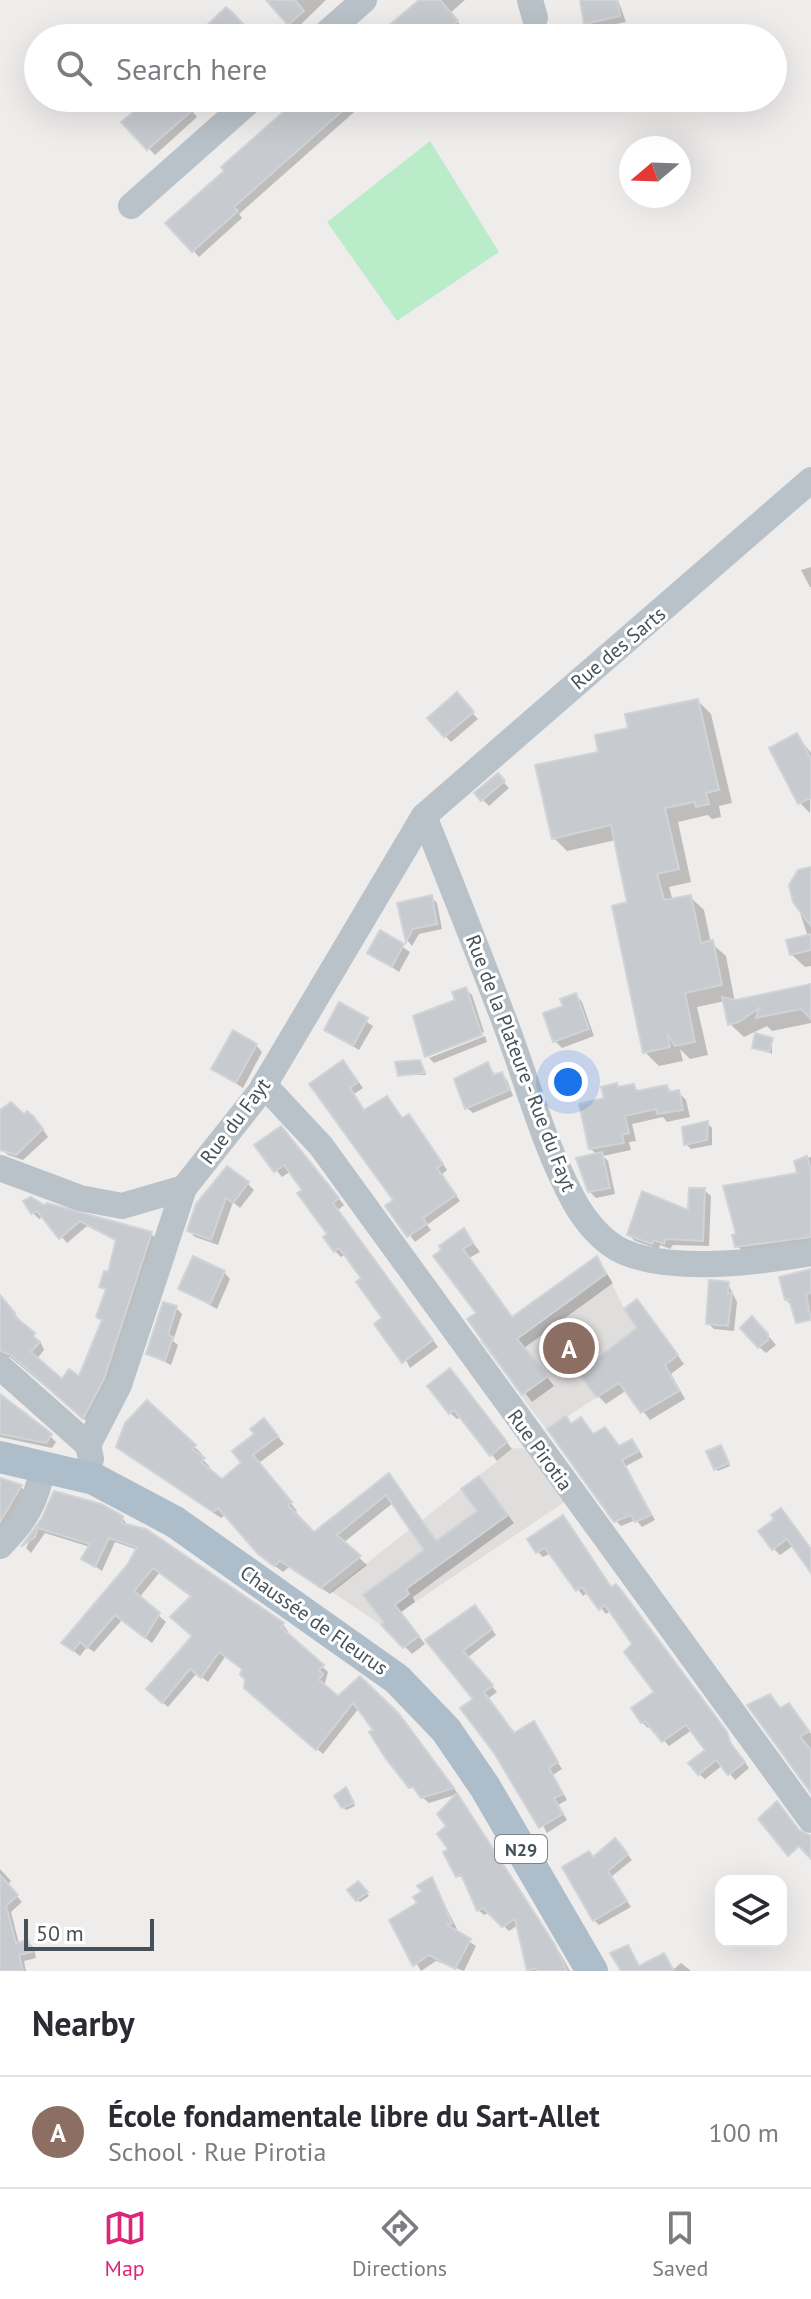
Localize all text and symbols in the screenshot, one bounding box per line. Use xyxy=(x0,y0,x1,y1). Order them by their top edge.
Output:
search box xyxy=(24,24,787,112)
icon: search xyxy=(52,46,96,90)
text: Search here xyxy=(116,49,267,88)
north arrow xyxy=(619,136,691,208)
street label: Rue des Sarts xyxy=(565,601,671,695)
street label: Rue de la Plateure - Rue du Fayt xyxy=(460,931,582,1195)
your location xyxy=(548,1062,588,1102)
street label: Rue du Fayt xyxy=(194,1073,276,1169)
pin: A xyxy=(543,1318,595,1378)
street label: Rue Pirotia xyxy=(502,1404,578,1496)
street label: Chaussée de Fleurus xyxy=(235,1559,393,1681)
road number: N29 xyxy=(495,1835,547,1863)
map controls xyxy=(715,1875,787,1947)
button: layers xyxy=(715,1875,787,1947)
scale bar xyxy=(24,1915,154,1951)
text: 50 m xyxy=(36,1919,84,1947)
text: Nearby xyxy=(32,2001,134,2045)
text: École fondamentale libre du Sart-Allet xyxy=(108,2096,600,2135)
text: A xyxy=(50,2116,66,2149)
text: 100 m xyxy=(708,2116,779,2149)
text: School · Rue Pirotia xyxy=(108,2135,326,2168)
tab: Map xyxy=(103,2206,147,2282)
tab: Directions xyxy=(352,2206,447,2282)
tab: Saved xyxy=(652,2206,708,2282)

